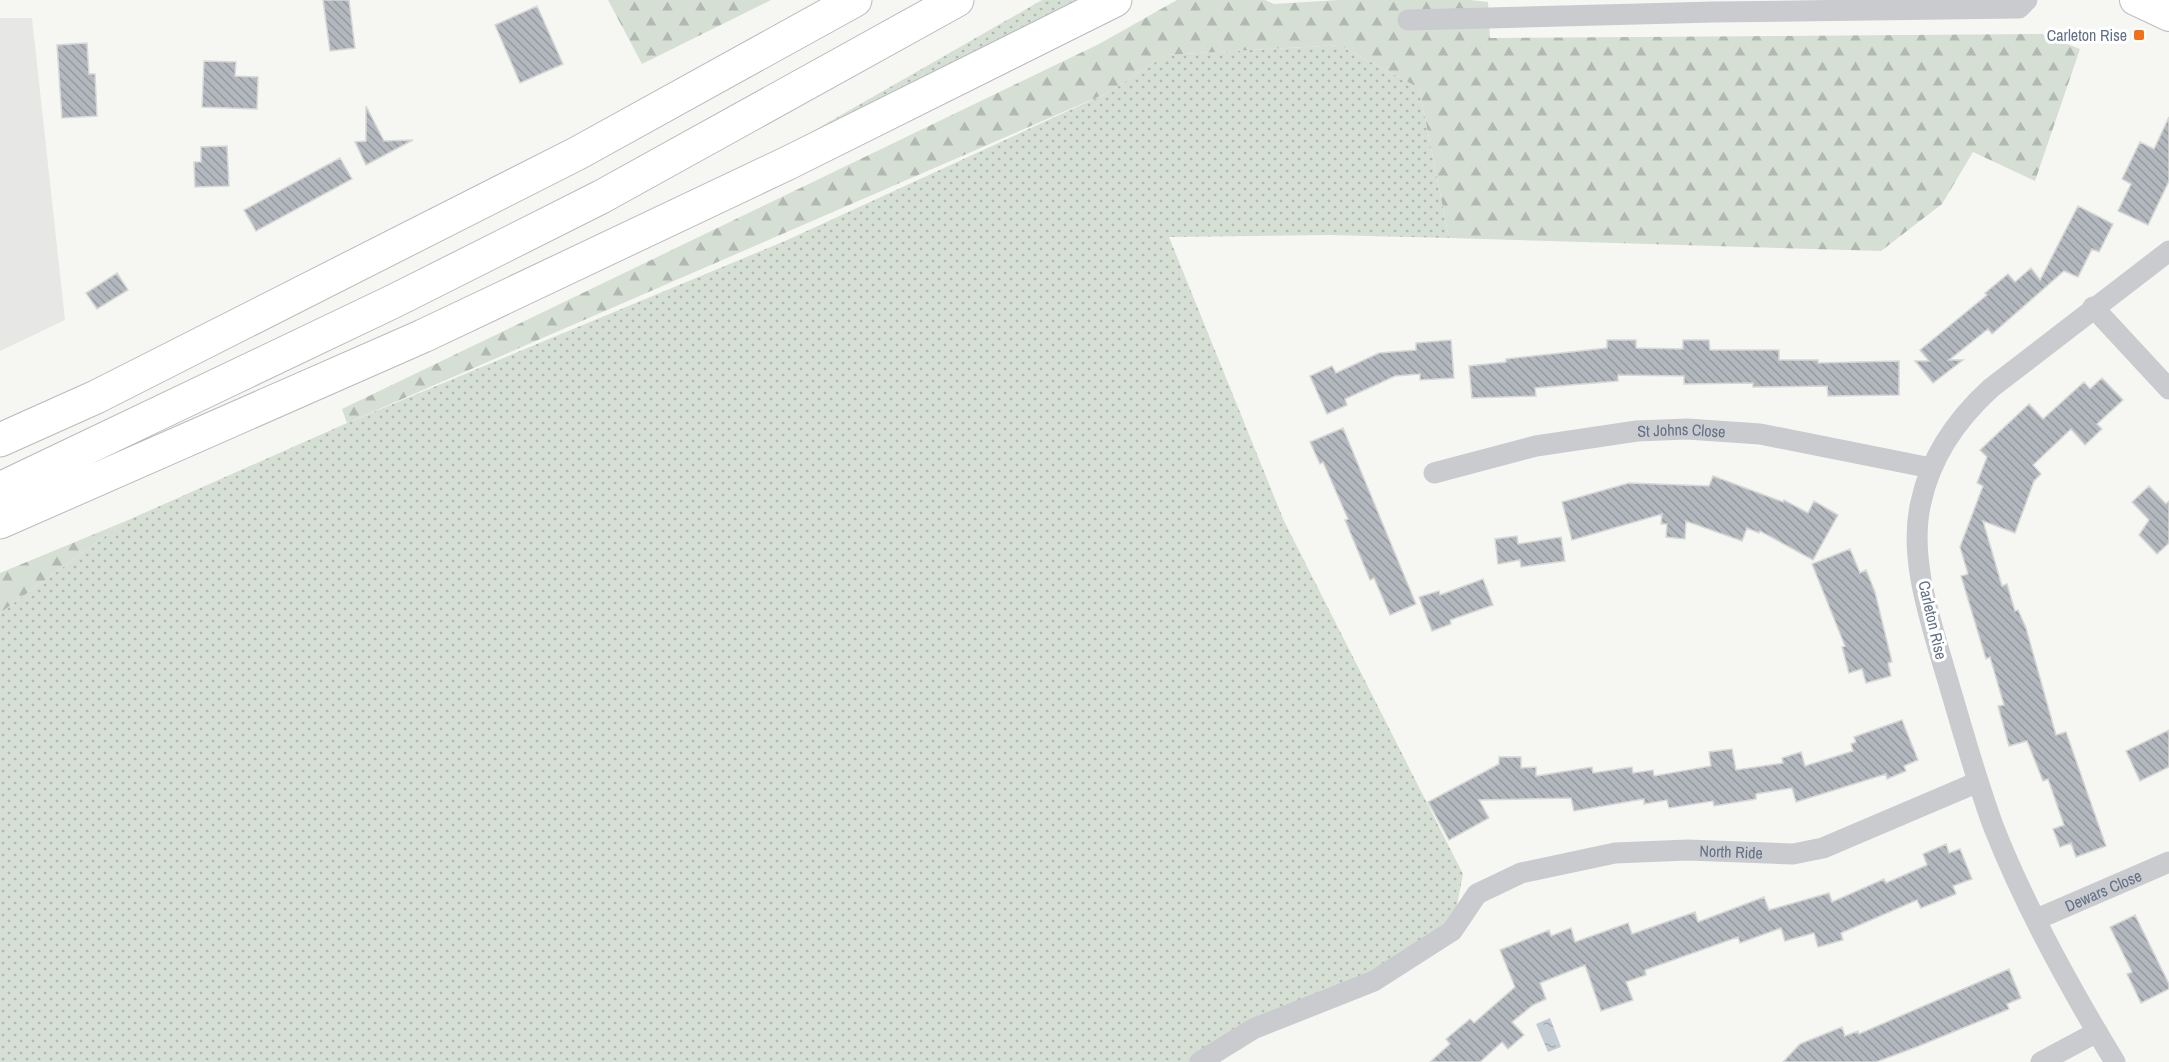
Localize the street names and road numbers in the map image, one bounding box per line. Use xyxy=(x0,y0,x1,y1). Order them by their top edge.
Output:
street label: St Johns Close xyxy=(1637,418,1726,443)
street label: Carleton Rise xyxy=(1913,578,1953,662)
street label: North Ride xyxy=(1699,839,1763,864)
street label: Dewars Close xyxy=(2061,864,2145,917)

